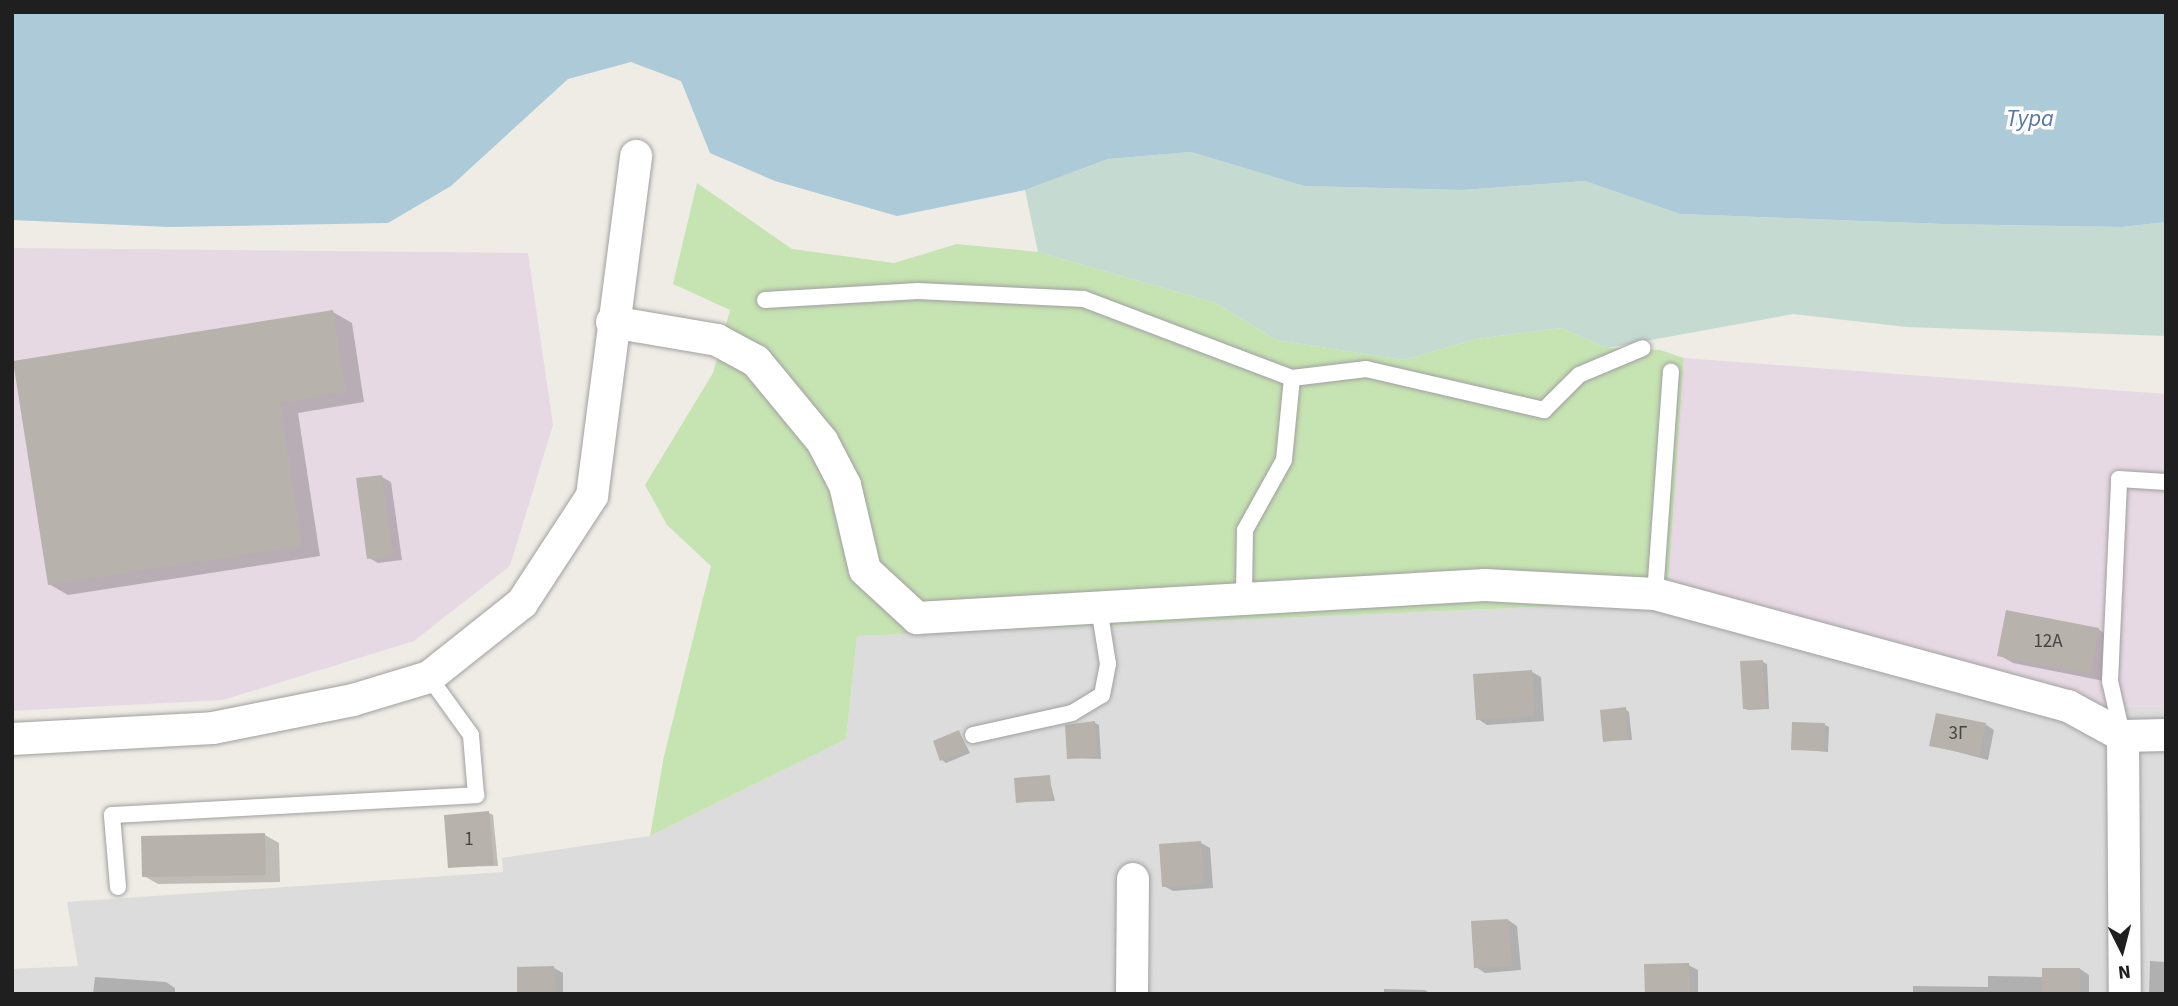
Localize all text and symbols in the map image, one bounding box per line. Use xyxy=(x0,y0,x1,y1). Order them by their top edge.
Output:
water label: Тура xyxy=(2006,105,2054,133)
house number: 12А xyxy=(2033,631,2063,653)
house number: 3Г xyxy=(1949,723,1967,745)
house number: 1 xyxy=(464,829,474,851)
north arrow xyxy=(2087,915,2157,985)
text: N xyxy=(2117,957,2132,985)

